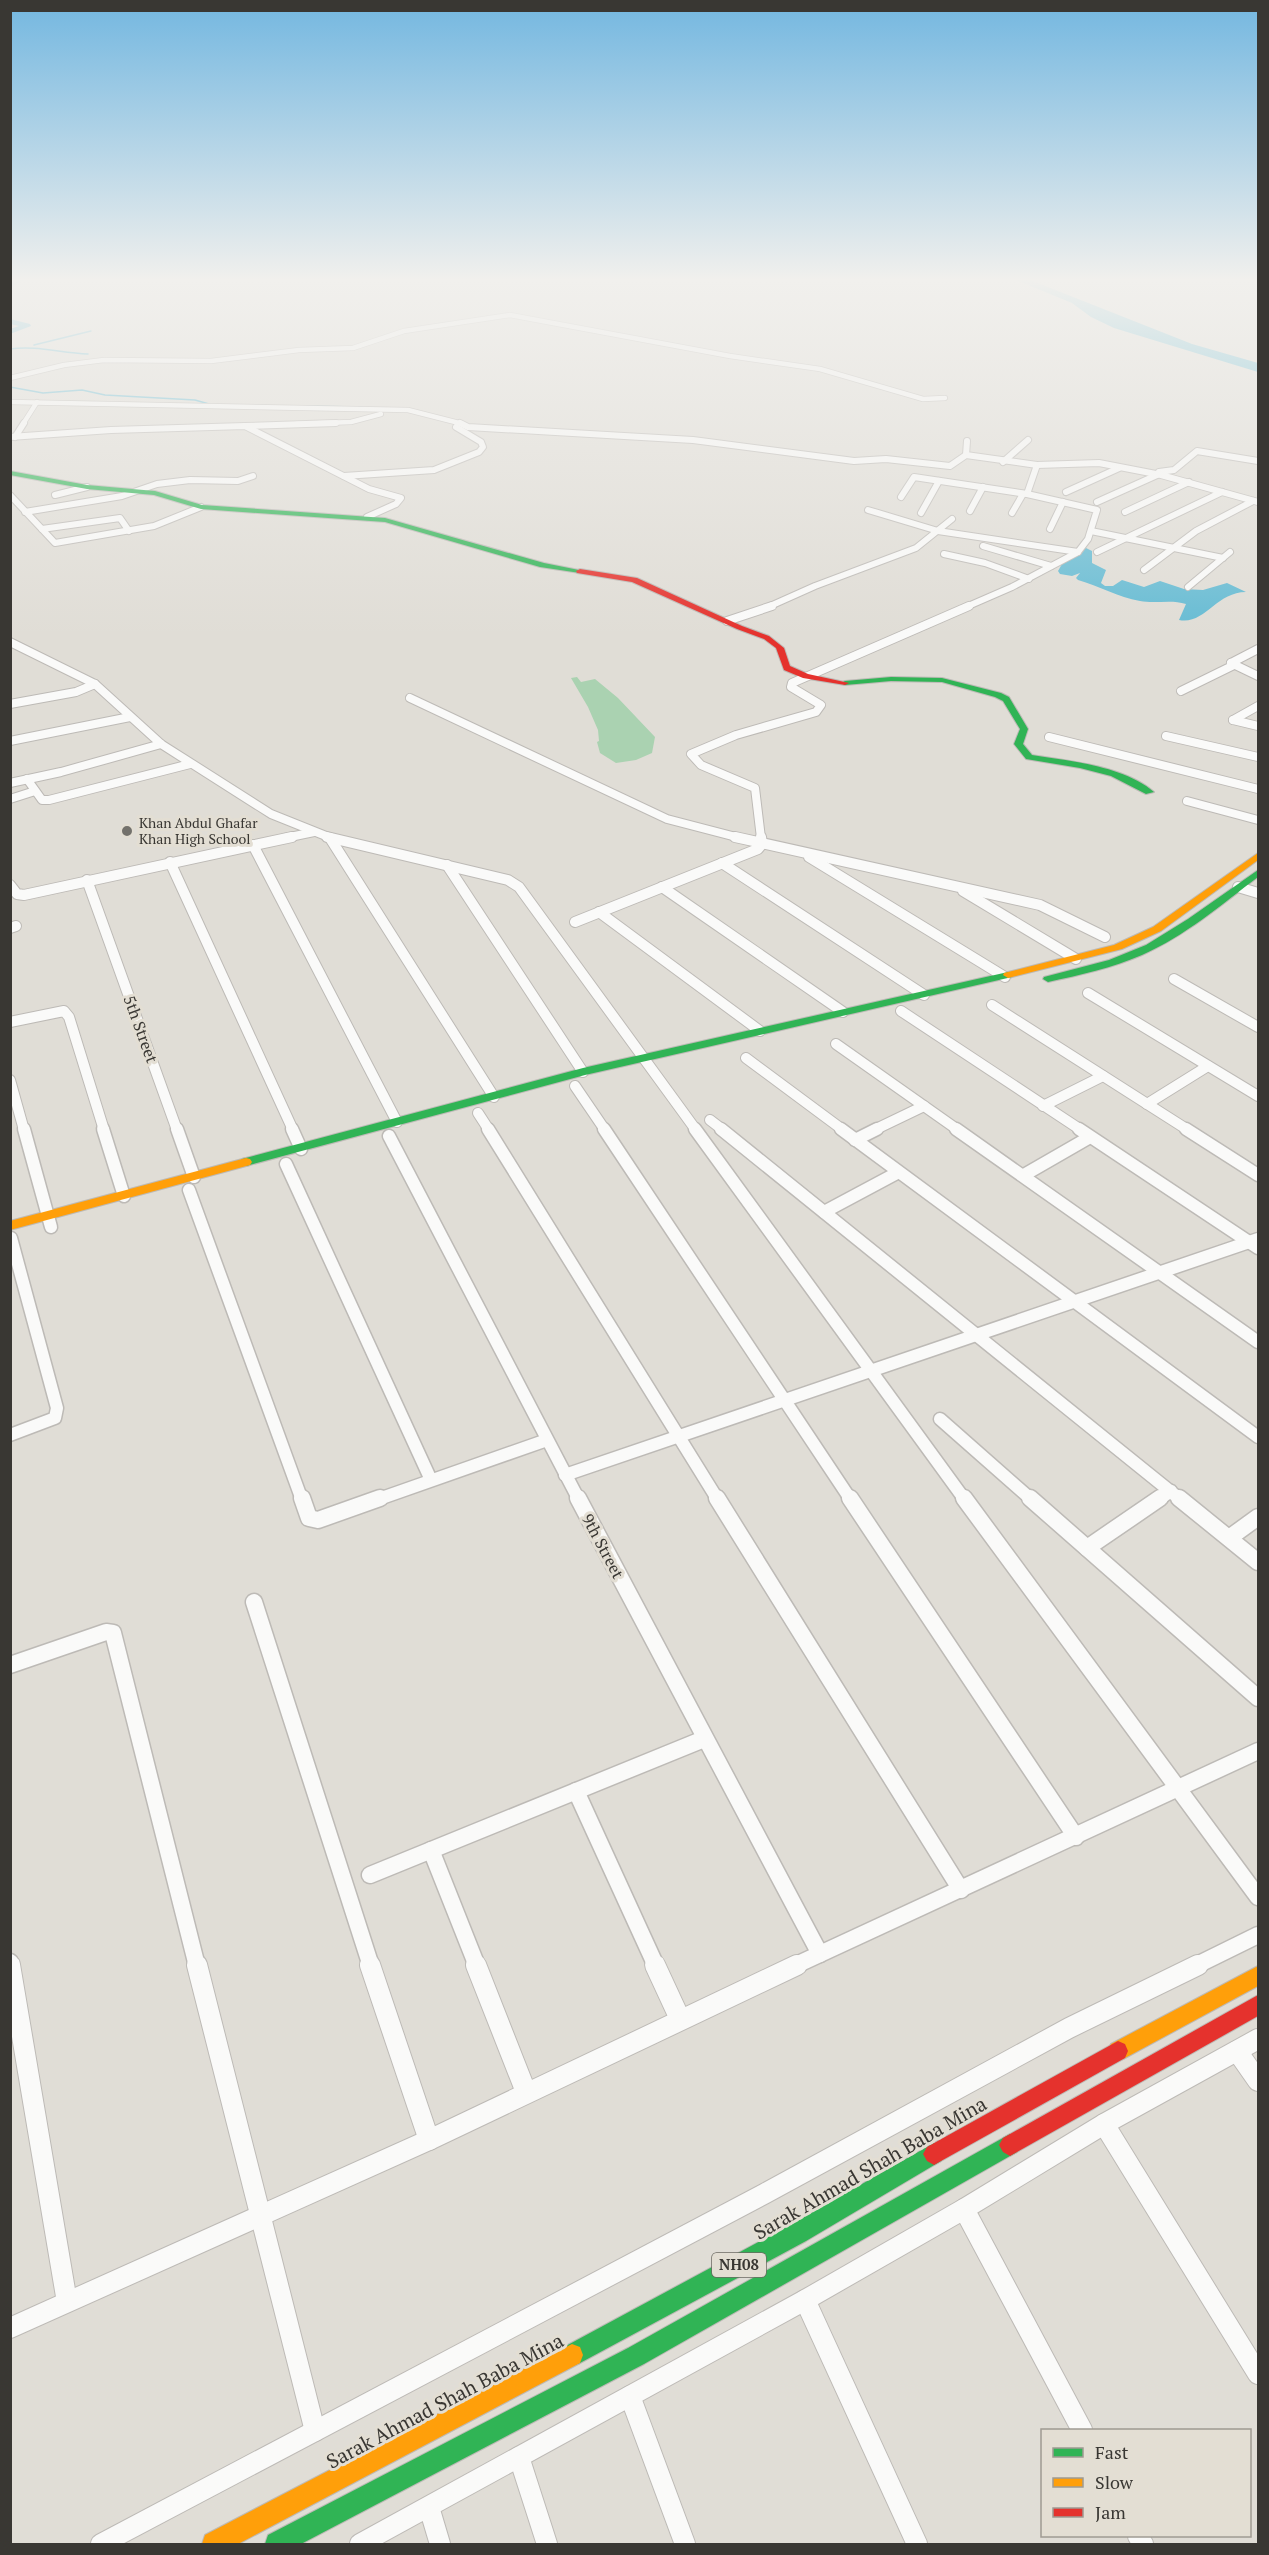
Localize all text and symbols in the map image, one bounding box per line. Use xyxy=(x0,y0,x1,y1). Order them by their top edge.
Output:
place label: Khan Abdul Ghafar Khan High School xyxy=(139,813,258,848)
marker: Khan Abdul Ghafar Khan High School xyxy=(120,824,134,838)
street label: 5th Street xyxy=(119,992,163,1066)
street label: 9th Street xyxy=(577,1510,629,1582)
street label: Sarak Ahmad Shah Baba Mina xyxy=(748,2090,991,2245)
road number: NH08 xyxy=(712,2253,766,2277)
street label: Sarak Ahmad Shah Baba Mina xyxy=(321,2326,568,2475)
legend xyxy=(1041,2429,1251,2537)
text: Fast xyxy=(1095,2440,1129,2464)
text: Slow xyxy=(1095,2470,1134,2494)
text: Jam xyxy=(1095,2500,1126,2524)

